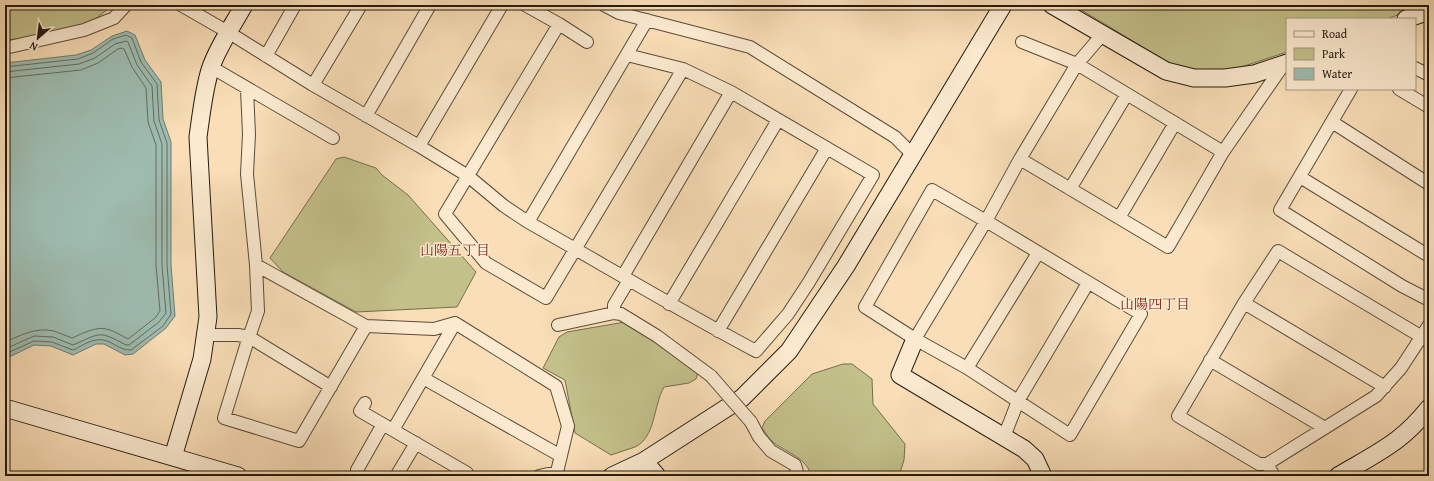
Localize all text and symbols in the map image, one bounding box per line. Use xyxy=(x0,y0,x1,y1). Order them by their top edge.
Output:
north arrow xyxy=(18,18,58,58)
legend xyxy=(1286,18,1416,90)
text: Road xyxy=(1322,25,1348,42)
text: N xyxy=(26,38,40,56)
text: Park xyxy=(1322,45,1346,62)
text: Water xyxy=(1322,65,1352,82)
district label: 山陽五丁目 xyxy=(420,240,490,260)
district label: 山陽四丁目 xyxy=(1120,294,1190,314)

